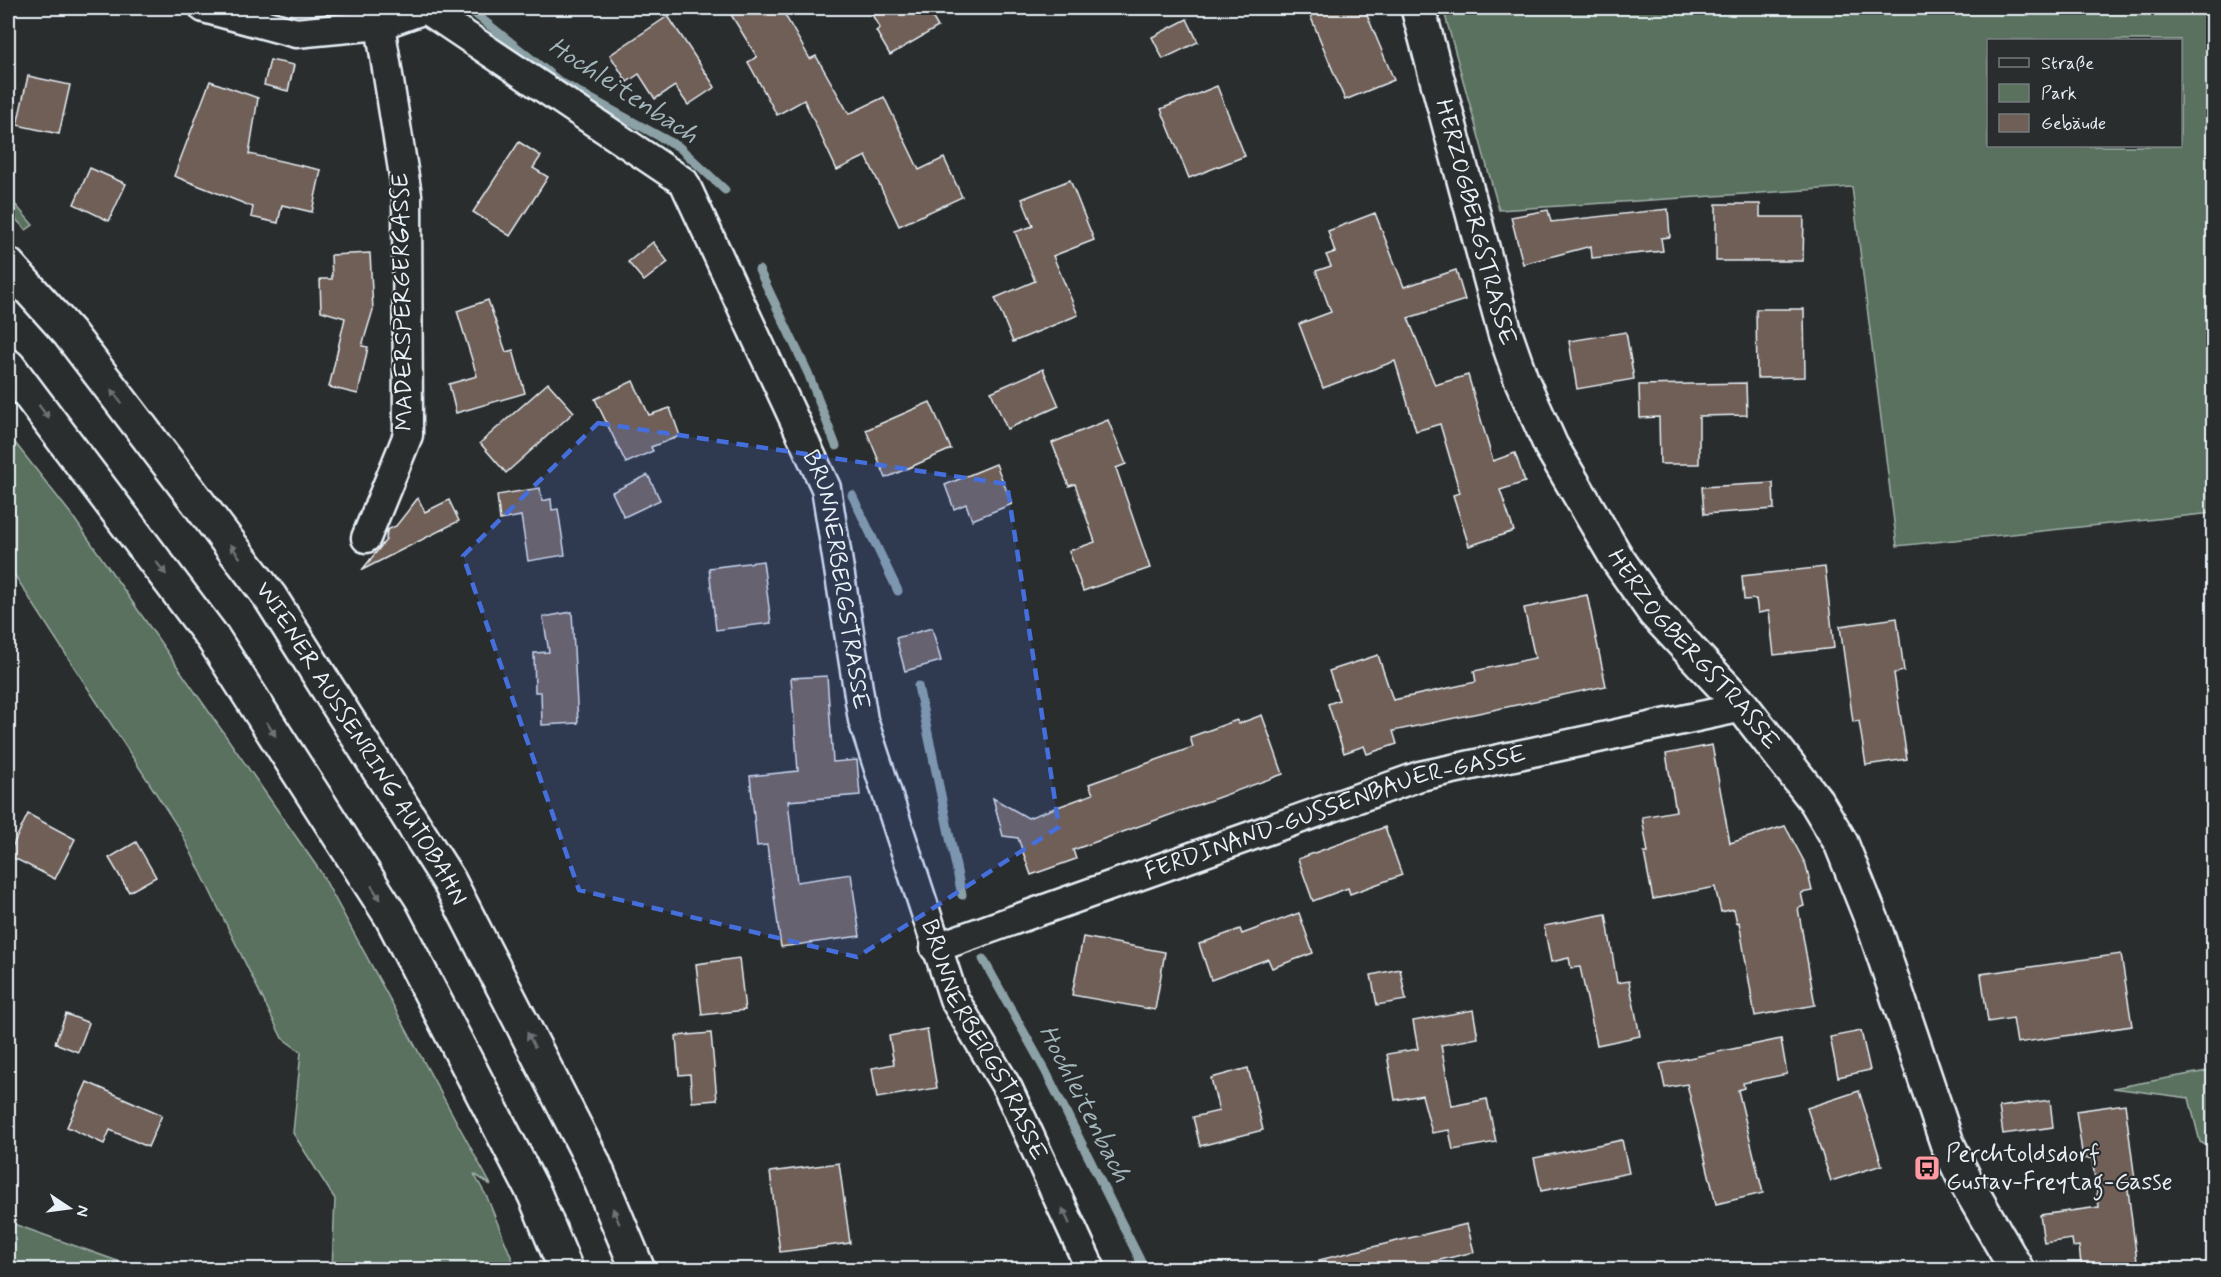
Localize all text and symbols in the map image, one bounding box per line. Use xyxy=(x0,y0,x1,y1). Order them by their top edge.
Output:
water label: Hochleitenbach xyxy=(541,30,705,152)
legend xyxy=(1987,39,2182,147)
text: Straße xyxy=(2041,52,2094,76)
text: Park xyxy=(2041,82,2077,106)
street label: HERZOGBERGSTRASSE xyxy=(1428,96,1524,350)
text: Gebäude xyxy=(2041,112,2106,136)
street label: MADERSPERGERGASSE xyxy=(385,172,421,431)
one-way arrow xyxy=(111,388,123,403)
one-way arrow xyxy=(38,404,50,420)
street label: BRUNNERBERGSTRASSE xyxy=(795,445,877,712)
one-way arrow xyxy=(229,543,241,558)
street label: HERZOGBERGSTRASSE xyxy=(1600,544,1786,756)
one-way arrow xyxy=(154,561,166,576)
street label: WIENER AUSSENRING AUTOBAHN xyxy=(248,575,474,911)
one-way arrow xyxy=(265,721,276,737)
street label: FERDINAND-GUSSENBAUER-GASSE xyxy=(1140,738,1529,888)
one-way arrow xyxy=(370,885,381,901)
street label: BRUNNERBERGSTRASSE xyxy=(914,916,1054,1165)
water label: Hochleitenbach xyxy=(1030,1019,1138,1189)
one-way arrow xyxy=(526,1032,535,1049)
place label: Perchtoldsdorf Gustav-Freytag-Gasse xyxy=(1946,1139,2173,1201)
bus stop icon: Perchtoldsdorf Gustav-Freytag-Gasse xyxy=(1912,1153,1942,1183)
north arrow xyxy=(39,1178,99,1238)
text: N xyxy=(71,1203,94,1219)
one-way arrow xyxy=(611,1206,621,1224)
one-way arrow xyxy=(1062,1208,1071,1225)

